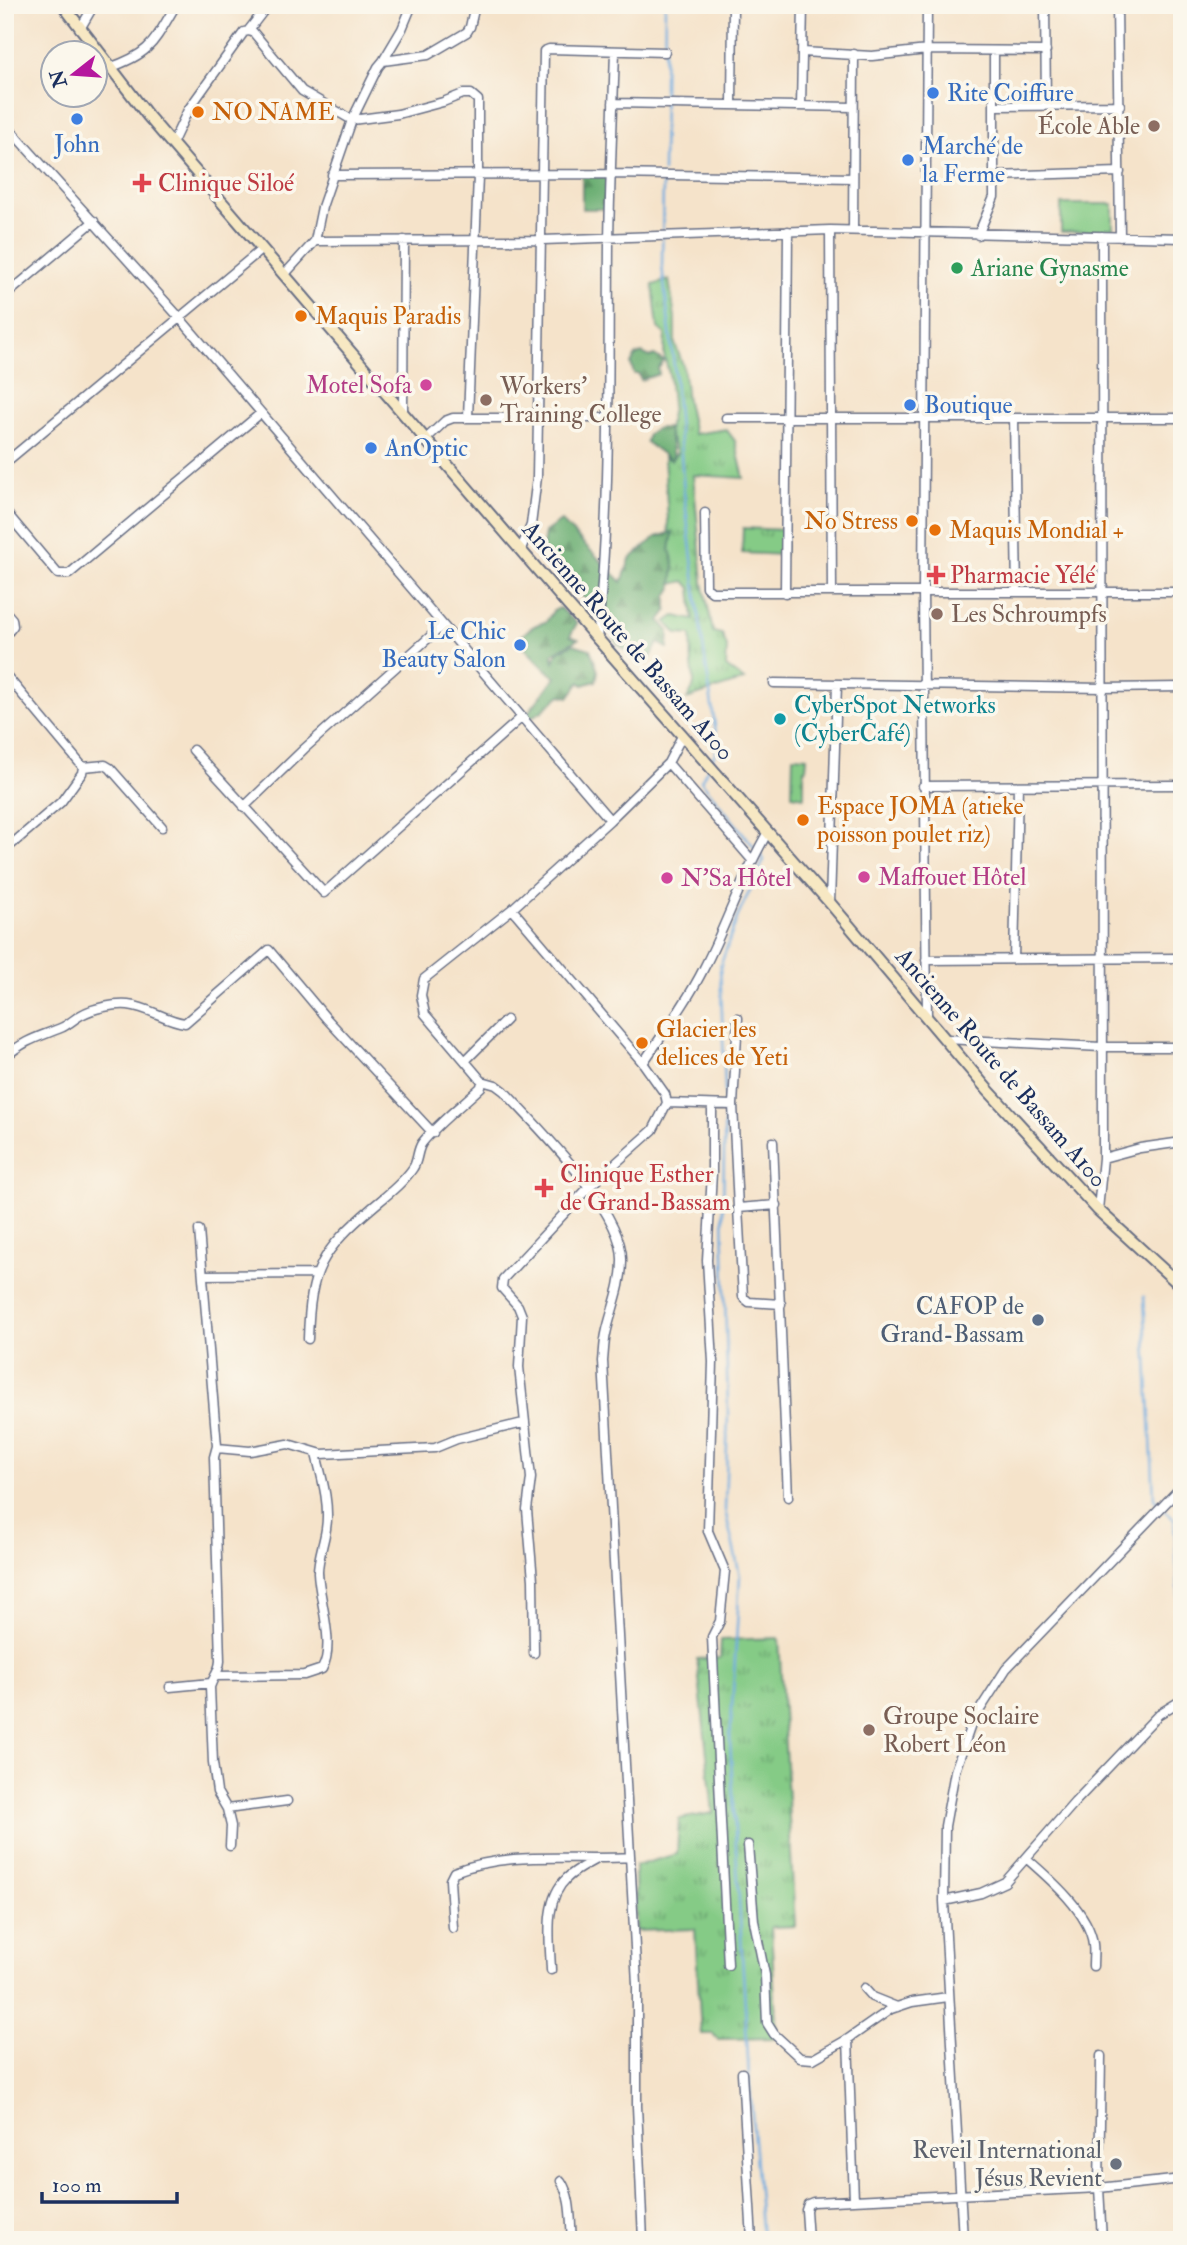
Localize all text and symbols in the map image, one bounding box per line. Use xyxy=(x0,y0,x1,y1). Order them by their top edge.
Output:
north arrow xyxy=(38,38,108,108)
text: N xyxy=(44,66,73,91)
place label: Rite Coiffure xyxy=(947,78,1074,109)
marker: Rite Coiffure xyxy=(925,85,941,101)
place label: NO NAME xyxy=(212,97,335,128)
marker: NO NAME xyxy=(190,104,206,120)
place label: École Able xyxy=(1038,110,1140,142)
marker: John xyxy=(69,111,85,127)
marker: École Able xyxy=(1146,118,1162,134)
place label: John xyxy=(53,129,100,160)
place label: Marché de la Ferme xyxy=(922,131,1023,190)
marker: Marché de la Ferme xyxy=(900,152,916,168)
place label: Clinique Siloé xyxy=(158,168,295,199)
marker: Clinique Siloé xyxy=(132,173,152,193)
place label: Ariane Gynasme xyxy=(970,253,1129,284)
marker: Ariane Gynasme xyxy=(949,260,965,276)
place label: Maquis Paradis xyxy=(315,301,461,332)
marker: Maquis Paradis xyxy=(293,308,309,324)
place label: Motel Sofa xyxy=(306,370,413,401)
place label: Workers' Training College xyxy=(499,371,662,430)
marker: Motel Sofa xyxy=(418,377,434,393)
place label: Boutique xyxy=(924,390,1013,421)
marker: Workers' Training College xyxy=(478,392,494,408)
marker: Boutique xyxy=(902,397,918,413)
place label: AnOptic xyxy=(384,433,468,464)
marker: AnOptic xyxy=(363,440,379,456)
place label: No Stress xyxy=(804,506,898,537)
marker: No Stress xyxy=(904,513,920,529)
street label: Ancienne Route de Bassam A100 xyxy=(515,514,741,767)
place label: Maquis Mondial + xyxy=(949,515,1124,546)
marker: Maquis Mondial + xyxy=(927,522,943,538)
place label: Pharmacie Yélé xyxy=(950,560,1096,591)
marker: Pharmacie Yélé xyxy=(928,567,944,583)
place label: Les Schroumpfs xyxy=(951,599,1107,630)
marker: Les Schroumpfs xyxy=(929,606,945,622)
place label: Le Chic Beauty Salon xyxy=(381,616,506,675)
marker: Le Chic Beauty Salon xyxy=(512,637,528,653)
place label: CyberSpot Networks (CyberCafé) xyxy=(794,690,996,749)
marker: CyberSpot Networks (CyberCafé) xyxy=(772,711,788,727)
place label: Espace JOMA (atieke poisson poulet riz) xyxy=(816,791,1023,850)
marker: Espace JOMA (atieke poisson poulet riz) xyxy=(795,812,811,828)
place label: Maffouet Hôtel xyxy=(878,862,1026,893)
place label: N’Sa Hôtel xyxy=(681,863,792,894)
marker: Maffouet Hôtel xyxy=(856,869,872,885)
marker: N’Sa Hôtel xyxy=(659,870,675,886)
street label: Ancienne Route de Bassam A100 xyxy=(888,941,1114,1194)
place label: Glacier les delices de Yeti xyxy=(656,1014,789,1073)
marker: Glacier les delices de Yeti xyxy=(634,1035,650,1051)
place label: Clinique Esther de Grand-Bassam xyxy=(560,1159,731,1218)
marker: Clinique Esther de Grand-Bassam xyxy=(534,1178,554,1198)
place label: CAFOP de Grand-Bassam xyxy=(880,1291,1024,1350)
marker: CAFOP de Grand-Bassam xyxy=(1030,1312,1046,1328)
place label: Groupe Soclaire Robert Léon xyxy=(883,1701,1039,1760)
marker: Groupe Soclaire Robert Léon xyxy=(861,1722,877,1738)
place label: Reveil International Jésus Revient xyxy=(912,2135,1102,2194)
marker: Reveil International Jésus Revient xyxy=(1108,2156,1124,2172)
scale bar xyxy=(42,2161,177,2205)
text: 100 m xyxy=(52,2172,102,2199)

